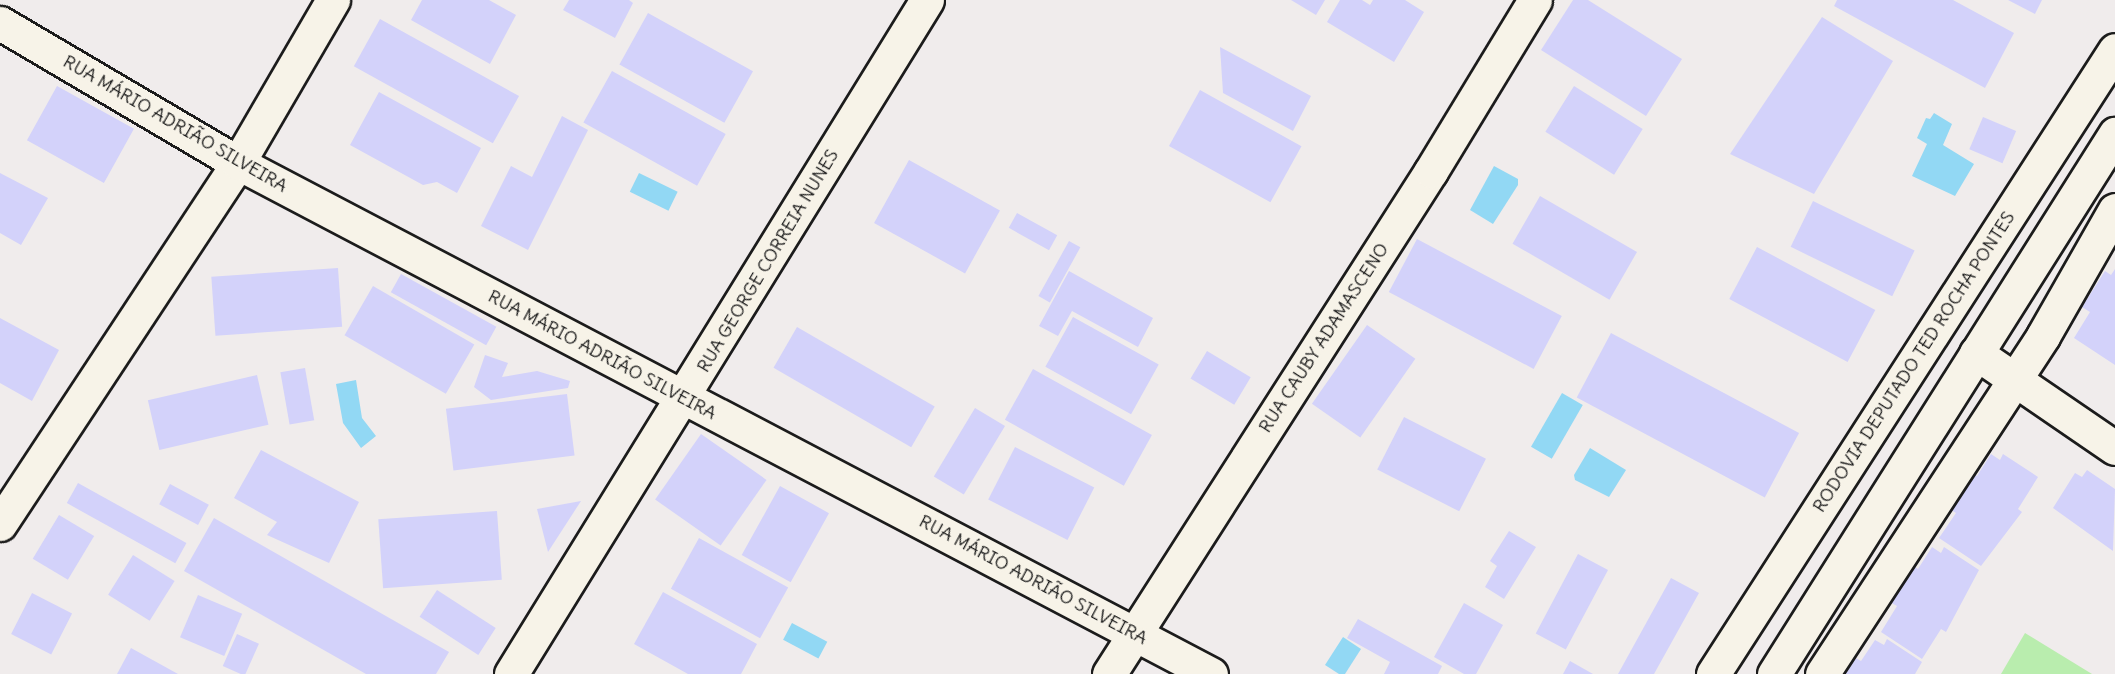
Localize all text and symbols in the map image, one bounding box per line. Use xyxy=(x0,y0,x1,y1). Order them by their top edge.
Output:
street label: RUA MÁRIO ADRIÃO SILVEIRA xyxy=(59,51,291,197)
street label: RUA GEORGE CORREIA NUNES xyxy=(693,146,843,376)
street label: RODOVIA DEPUTADO TED ROCHA PONTES xyxy=(1808,208,2020,516)
street label: RUA CAUBY ADAMASCENO xyxy=(1255,239,1393,437)
street label: RUA MÁRIO ADRIÃO SILVEIRA xyxy=(484,286,720,424)
street label: RUA MÁRIO ADRIÃO SILVEIRA xyxy=(915,511,1151,649)

